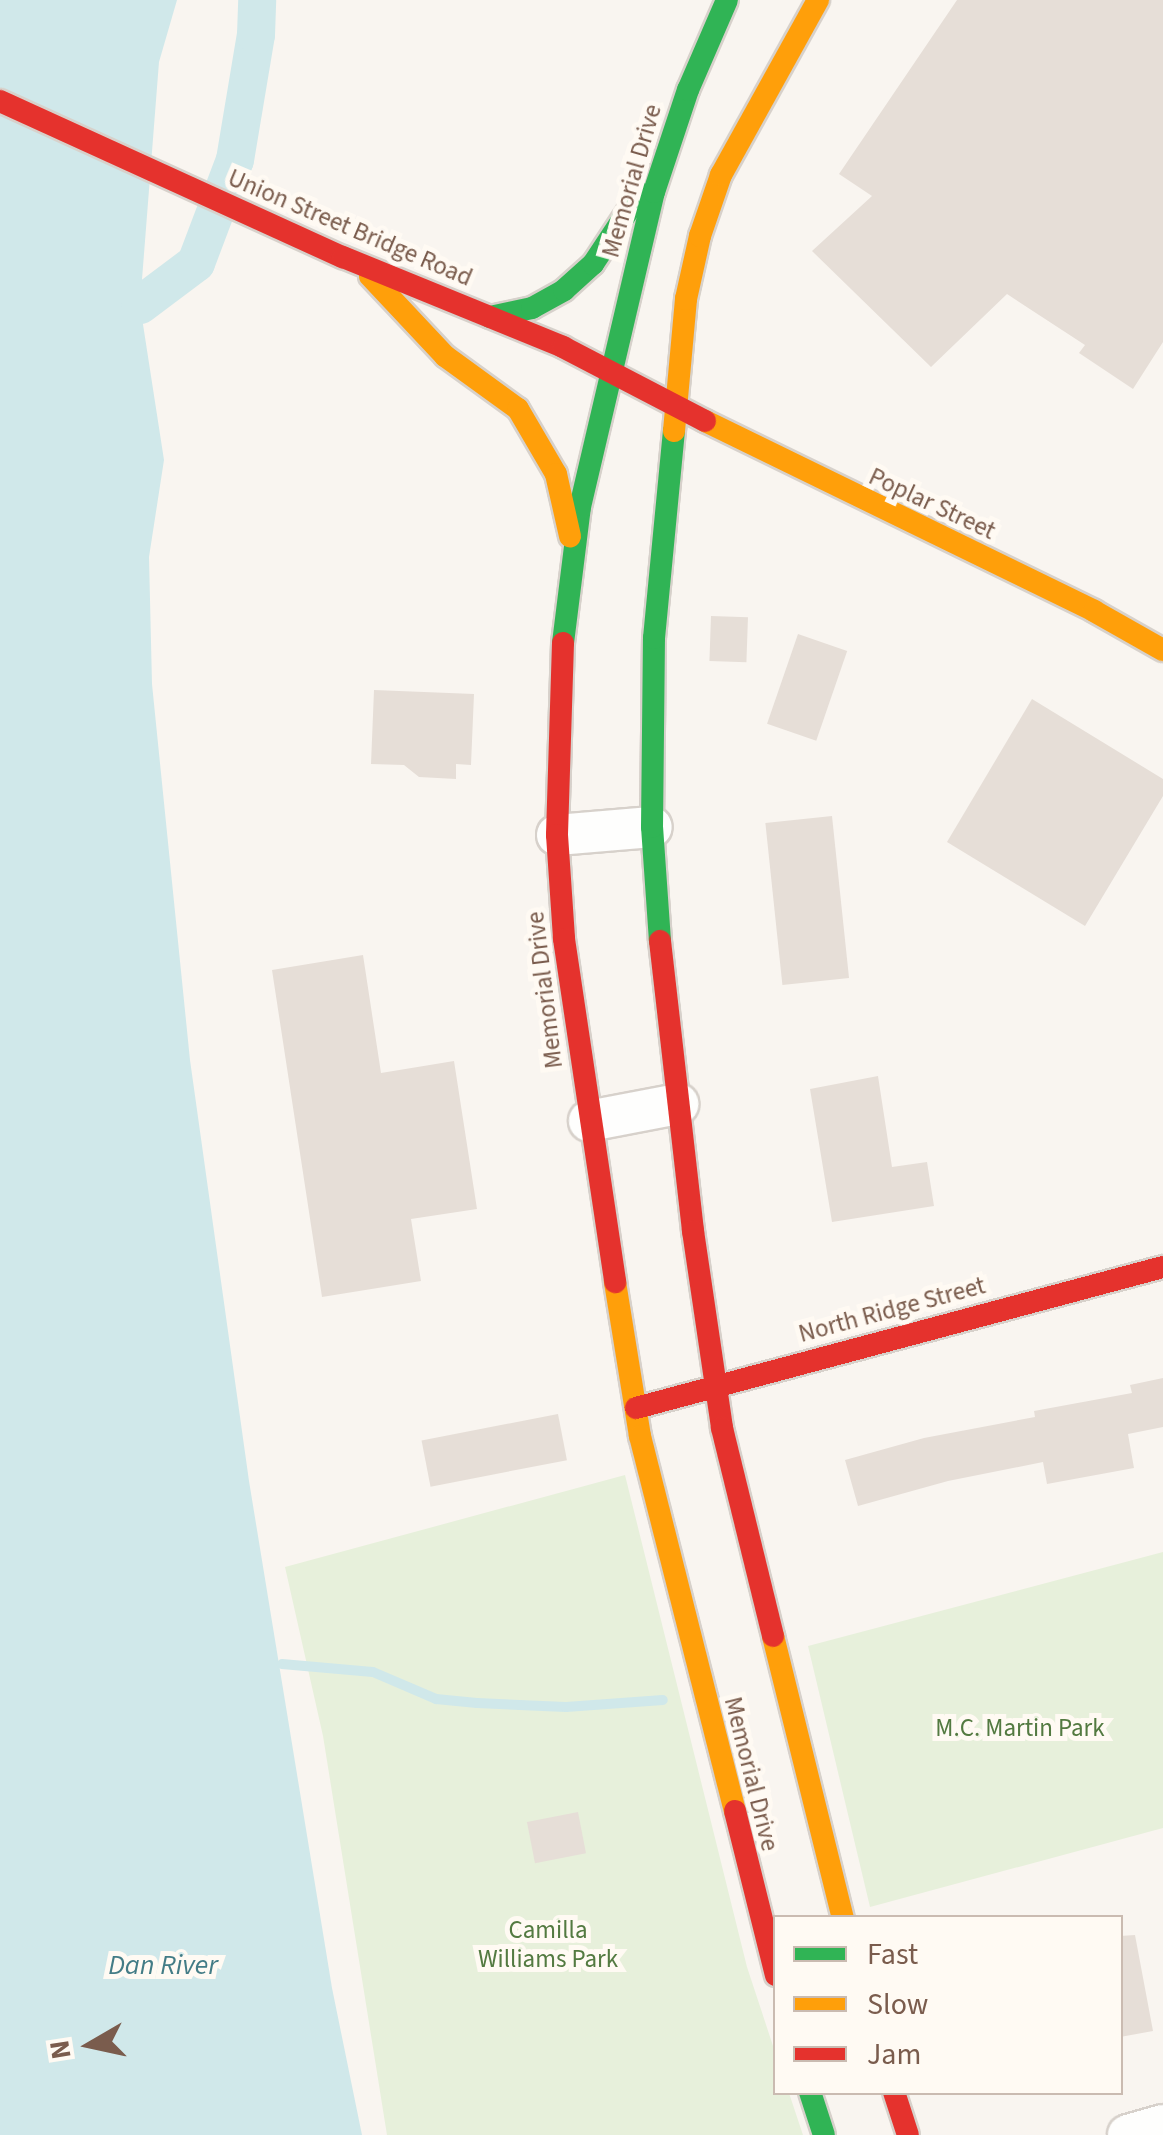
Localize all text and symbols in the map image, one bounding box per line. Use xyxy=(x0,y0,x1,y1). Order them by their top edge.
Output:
street label: Memorial Drive xyxy=(596,101,668,261)
street label: Union Street Bridge Road xyxy=(223,163,477,293)
street label: Poplar Street xyxy=(864,462,1000,546)
street label: Memorial Drive xyxy=(520,910,570,1070)
street label: North Ridge Street xyxy=(795,1271,989,1349)
street label: Memorial Drive xyxy=(717,1694,785,1854)
park label: M.C. Martin Park xyxy=(935,1713,1105,1743)
legend xyxy=(773,1915,1123,2095)
park label: Camilla Williams Park xyxy=(478,1916,618,1975)
text: Fast xyxy=(867,1933,918,1976)
water label: Dan River xyxy=(108,1948,218,1982)
text: Slow xyxy=(867,1983,928,2026)
north arrow xyxy=(40,1995,140,2095)
text: Jam xyxy=(867,2033,921,2076)
text: N xyxy=(39,2037,82,2062)

